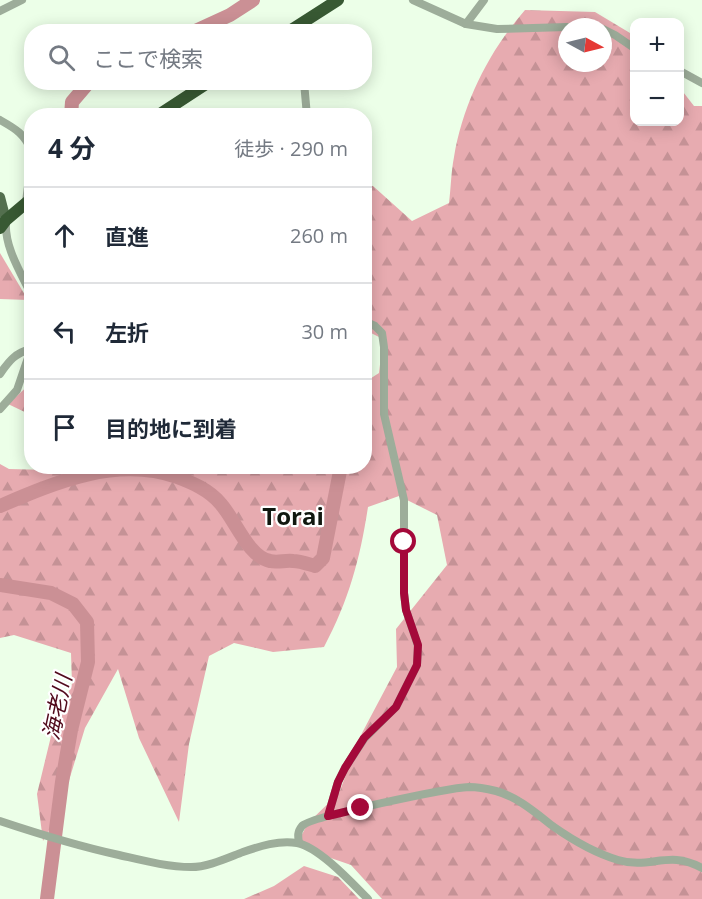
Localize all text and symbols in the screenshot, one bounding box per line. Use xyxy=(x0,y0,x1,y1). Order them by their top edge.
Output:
north arrow xyxy=(558,18,612,72)
map controls xyxy=(630,18,684,126)
button: + xyxy=(630,18,684,72)
search box xyxy=(24,24,372,90)
icon: search xyxy=(45,41,78,74)
text: ここで検索 xyxy=(93,43,203,73)
button: − xyxy=(630,72,684,126)
text: 4 分 xyxy=(48,130,96,166)
text: 徒歩 · 290 m xyxy=(234,135,348,162)
icon: ahead xyxy=(48,219,81,252)
text: 直進 xyxy=(105,221,149,251)
text: 260 m xyxy=(290,222,348,249)
icon: left xyxy=(48,315,81,348)
text: 左折 xyxy=(105,317,149,347)
text: 30 m xyxy=(301,318,348,345)
icon: arrive xyxy=(48,411,81,444)
text: 目的地に到着 xyxy=(105,413,237,443)
district label: Torai xyxy=(262,499,324,532)
route start xyxy=(390,528,416,554)
water label: 海老川 xyxy=(34,669,78,742)
route end xyxy=(347,794,373,820)

